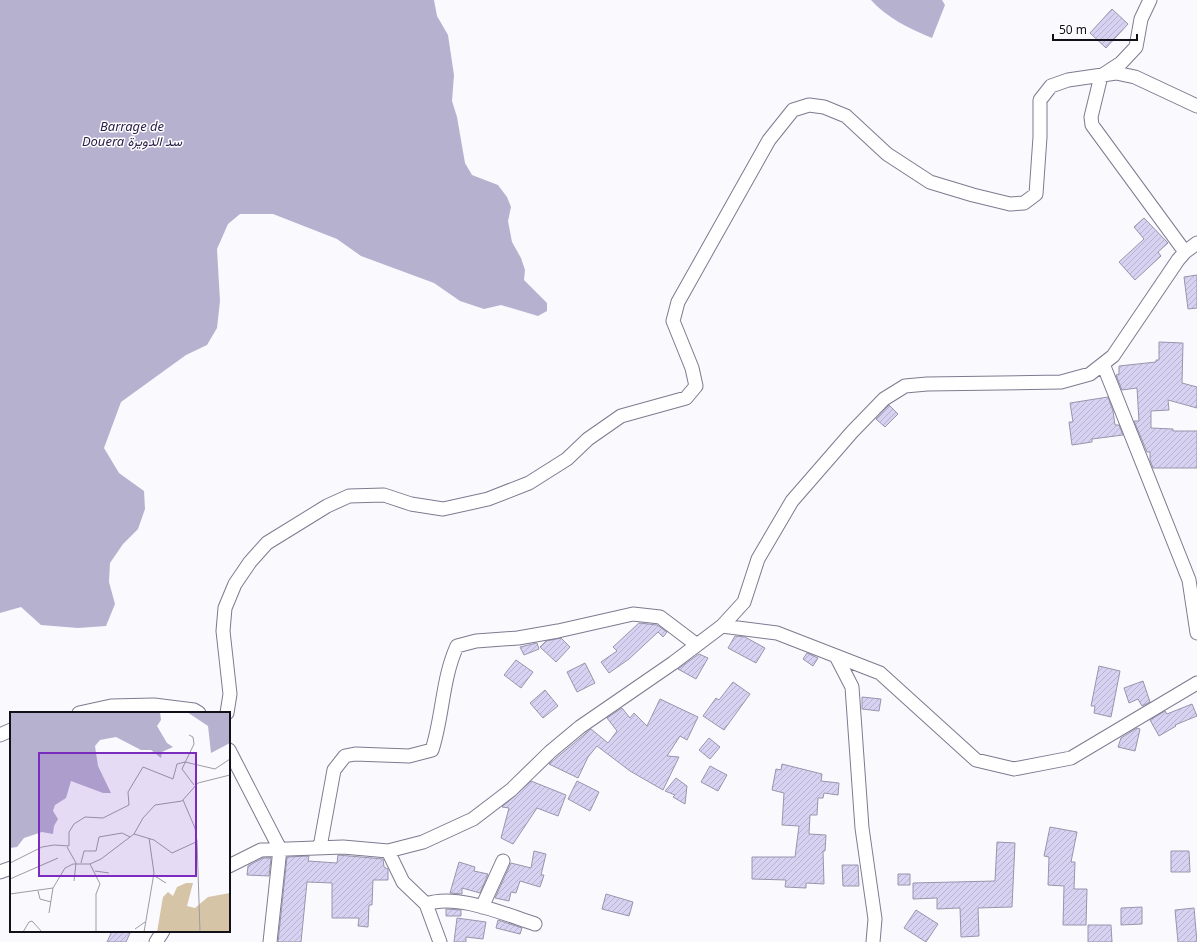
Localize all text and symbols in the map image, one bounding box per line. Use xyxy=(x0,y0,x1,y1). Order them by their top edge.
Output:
scale bar xyxy=(1053,16,1137,42)
text: 50 m xyxy=(1059,21,1087,38)
water label: Barrage de Douera سد الدويرة xyxy=(82,117,183,150)
inset map xyxy=(10,712,230,932)

